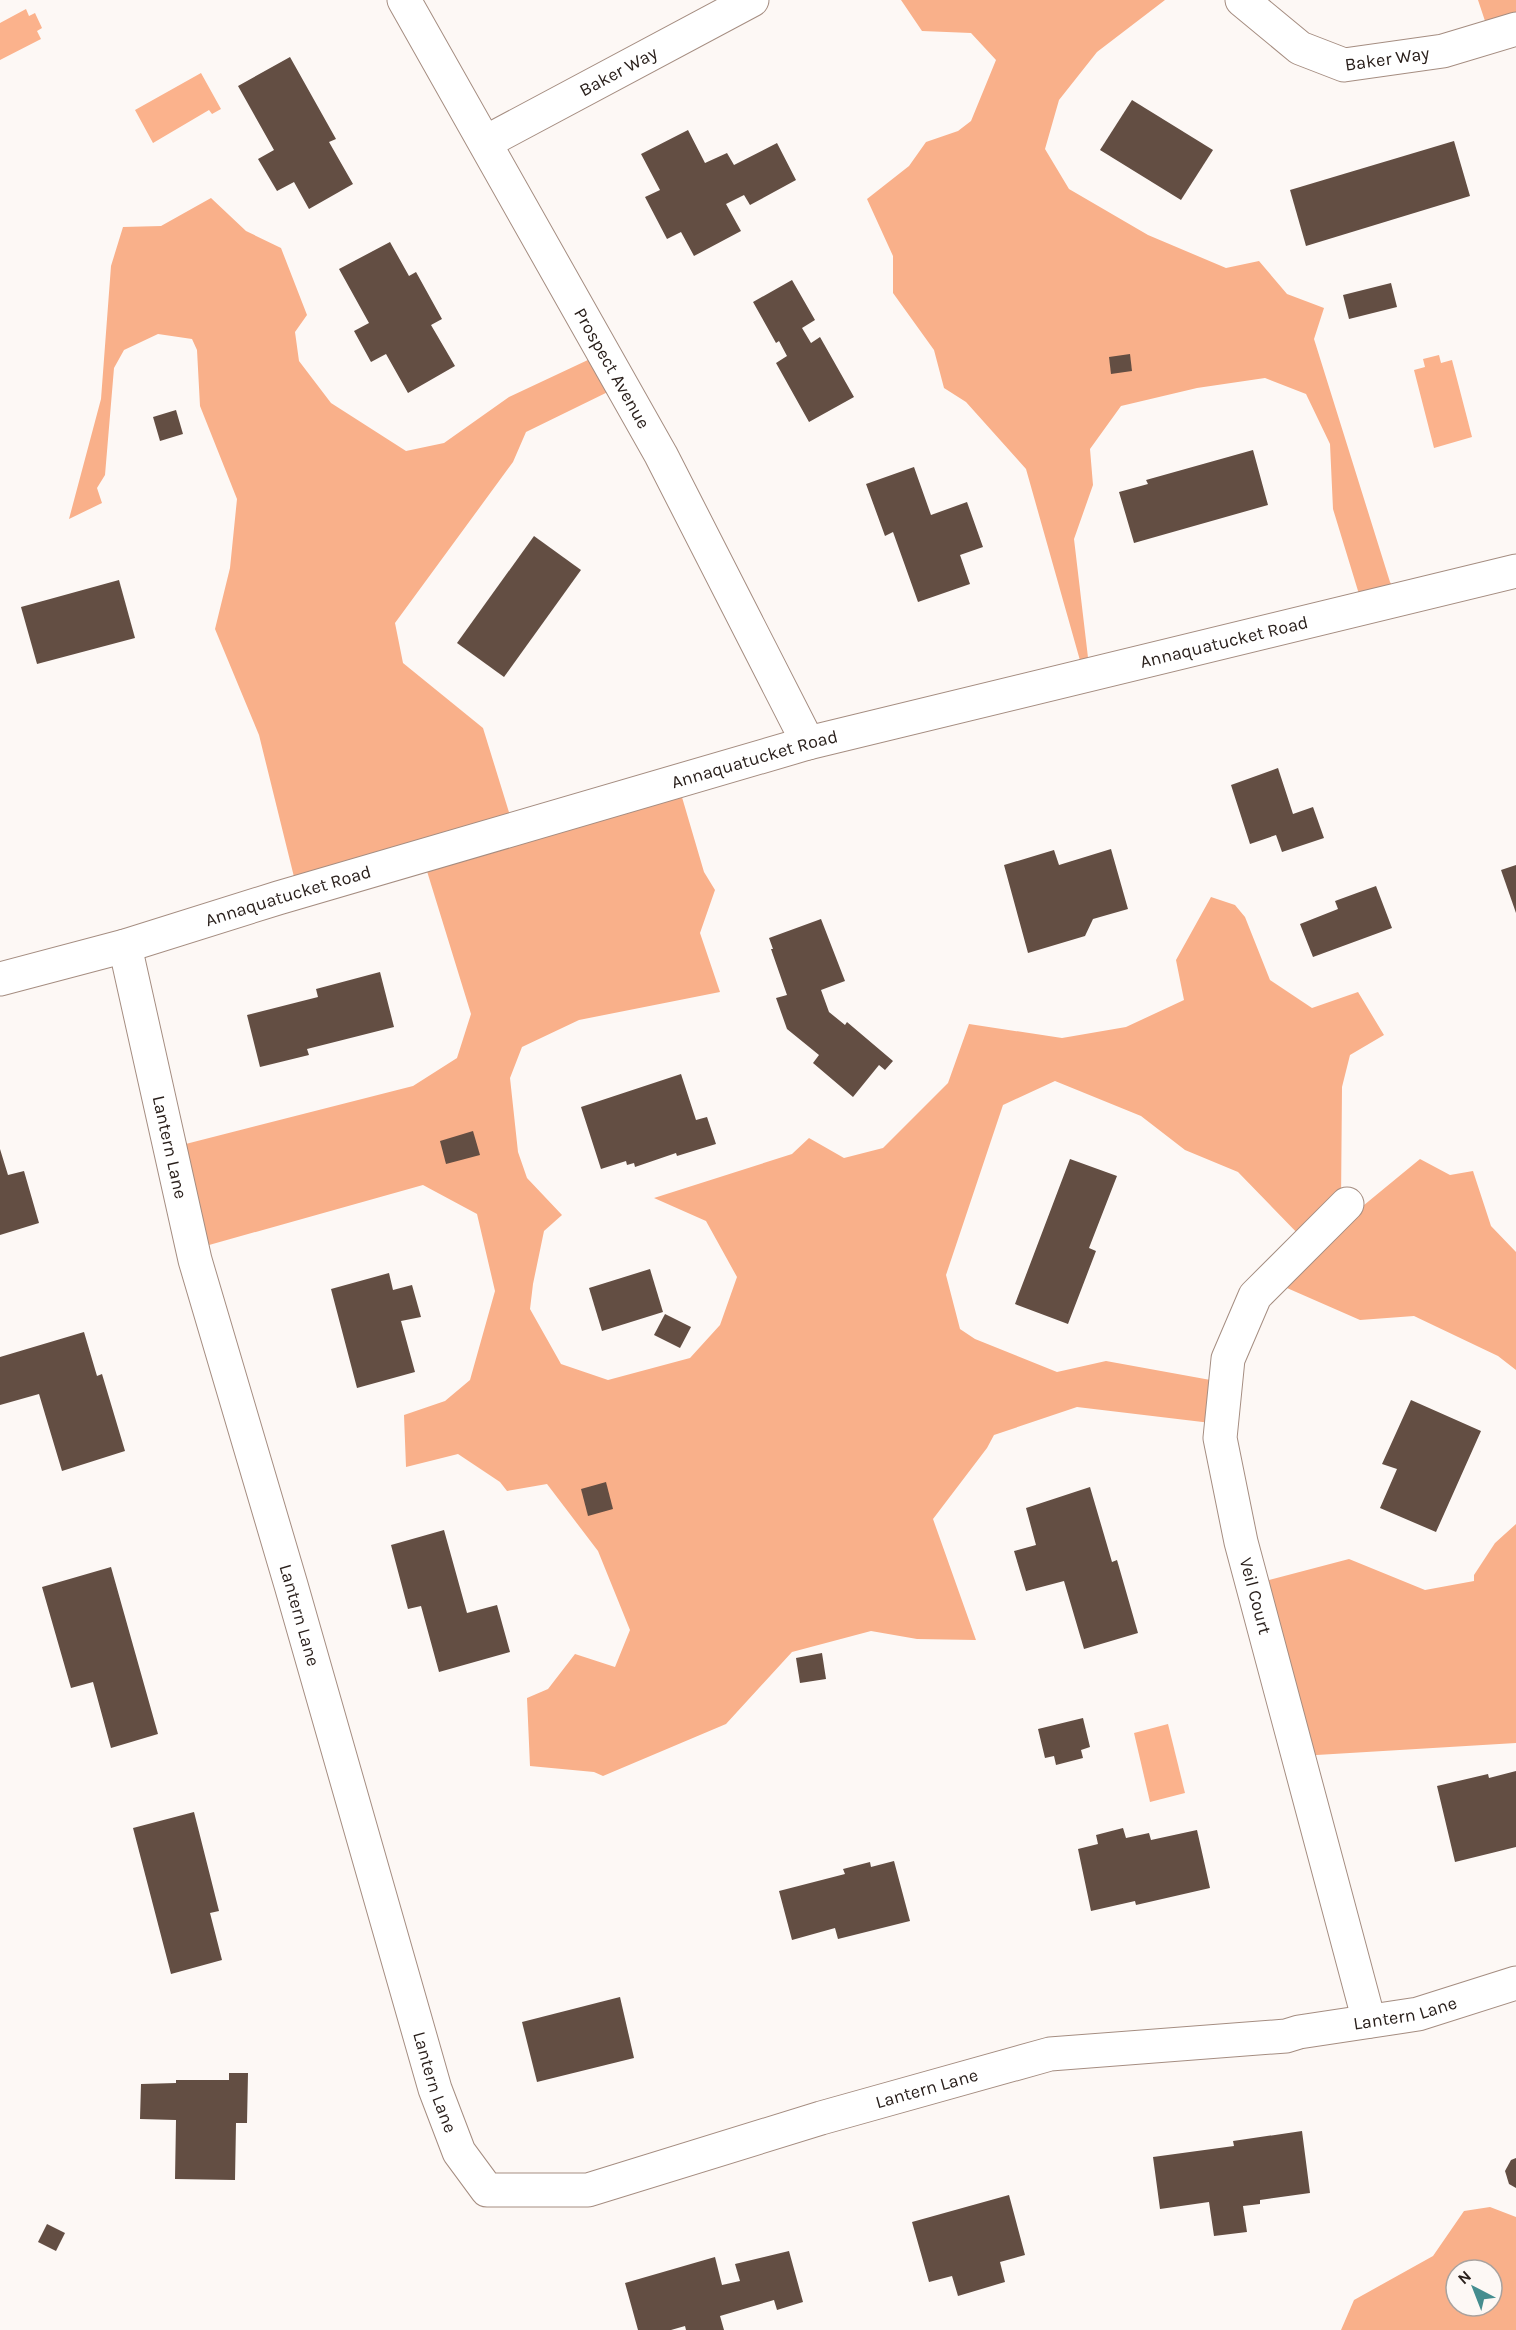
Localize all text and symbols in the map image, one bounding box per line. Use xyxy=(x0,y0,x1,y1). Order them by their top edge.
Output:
street label: Baker Way xyxy=(576,41,662,101)
street label: Baker Way xyxy=(1343,42,1431,76)
street label: Prospect Avenue xyxy=(569,304,655,433)
street label: Annaquatucket Road xyxy=(1138,611,1310,673)
street label: Annaquatucket Road xyxy=(669,725,840,793)
street label: Annaquatucket Road xyxy=(202,860,374,931)
street label: Lantern Lane xyxy=(148,1093,192,1201)
street label: Veil Court xyxy=(1235,1555,1276,1637)
street label: Lantern Lane xyxy=(274,1561,325,1669)
street label: Lantern Lane xyxy=(1352,1991,1459,2035)
street label: Lantern Lane xyxy=(408,2029,462,2136)
street label: Lantern Lane xyxy=(873,2064,980,2113)
north arrow xyxy=(1444,2258,1504,2318)
text: N xyxy=(1454,2266,1475,2288)

